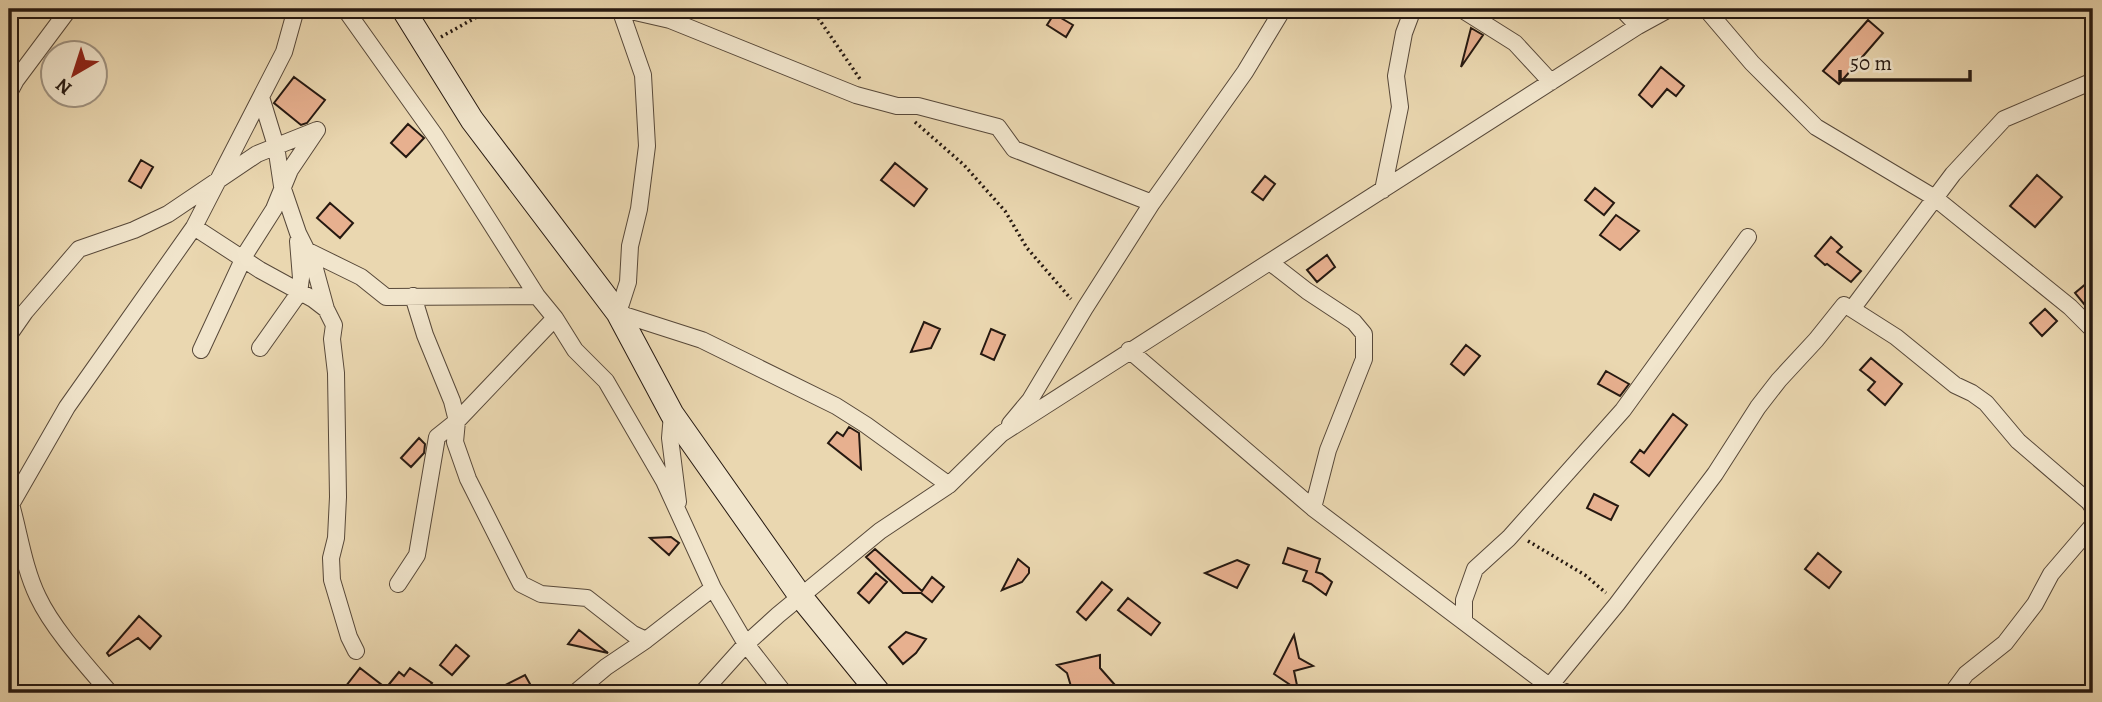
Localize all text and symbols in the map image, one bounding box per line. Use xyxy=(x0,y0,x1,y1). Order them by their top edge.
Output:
north arrow xyxy=(38,38,108,108)
scale bar xyxy=(1840,38,1969,82)
text: 50 m xyxy=(1850,49,1892,77)
text: N xyxy=(50,72,77,101)

